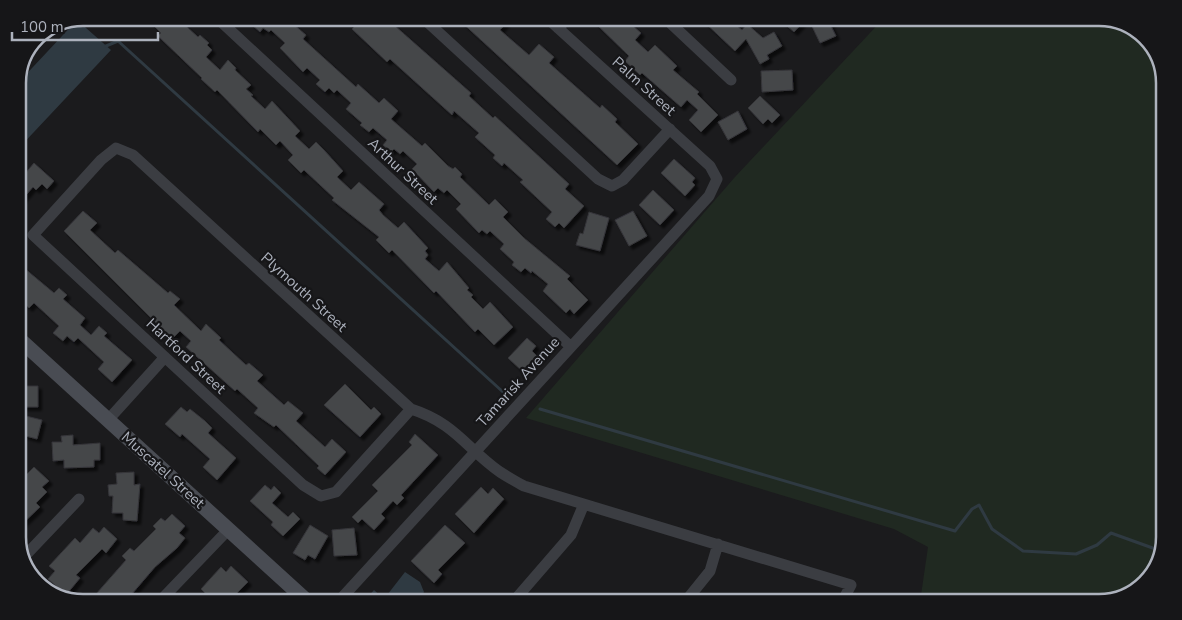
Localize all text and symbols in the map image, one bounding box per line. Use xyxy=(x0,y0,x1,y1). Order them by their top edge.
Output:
scale bar xyxy=(12,10,159,42)
text: 100 m xyxy=(20,17,64,37)
street label: Palm Street xyxy=(608,52,681,120)
street label: Arthur Street xyxy=(364,133,443,209)
street label: Plymouth Street xyxy=(257,248,352,337)
street label: Hartford Street xyxy=(142,314,231,399)
street label: Tamarisk Avenue xyxy=(472,333,564,431)
street label: Muscatel Street xyxy=(117,427,210,513)

